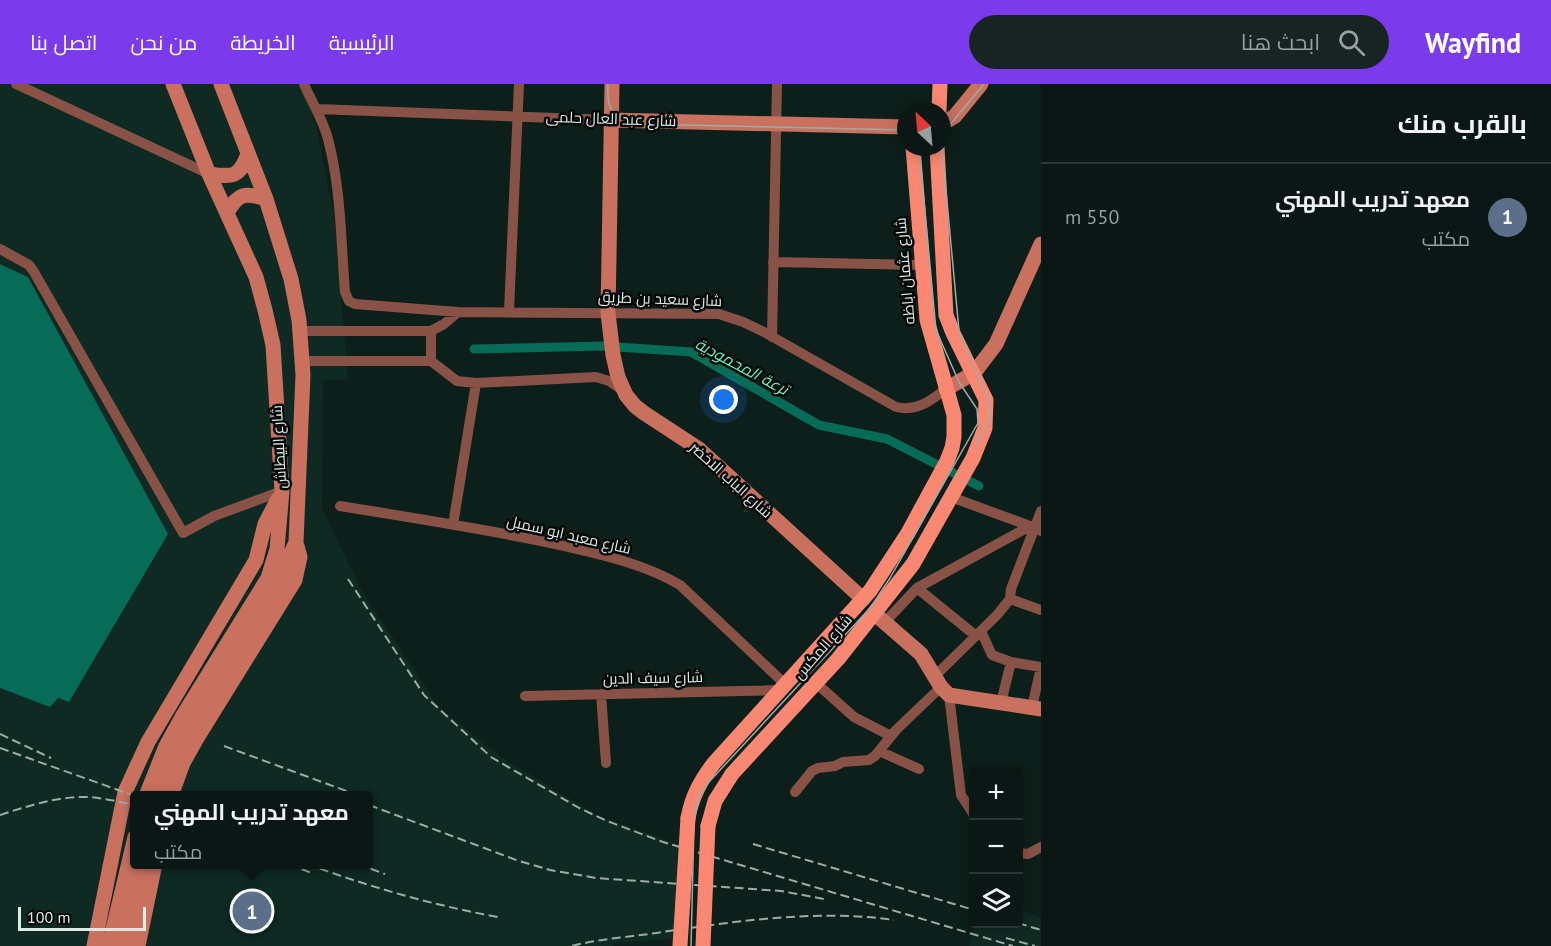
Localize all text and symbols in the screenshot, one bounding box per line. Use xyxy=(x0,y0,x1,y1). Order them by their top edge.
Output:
search box xyxy=(969,15,1389,69)
text: Wayfind xyxy=(1425,24,1521,61)
icon: search xyxy=(1335,26,1368,59)
text: ابحث هنا xyxy=(1241,28,1320,56)
text: اتصل بنا xyxy=(30,29,97,56)
text: من نحن xyxy=(130,29,197,56)
text: الخريطة xyxy=(230,29,296,56)
text: الرئيسية xyxy=(329,29,395,56)
north arrow xyxy=(897,102,951,156)
street label: شارع عبد العال حلمى xyxy=(545,107,677,132)
text: بالقرب منك xyxy=(1398,107,1527,140)
text: معهد تدريب المهني xyxy=(1275,185,1470,213)
text: 550 m xyxy=(1065,204,1119,230)
text: 1 xyxy=(1502,204,1513,230)
street label: شارع عثمان اباظه xyxy=(890,217,921,325)
text: مكتب xyxy=(1422,226,1470,252)
street label: شارع سعيد بن طريق xyxy=(598,287,722,312)
water label: ترعة المحمودية xyxy=(692,333,794,400)
your location xyxy=(709,385,738,414)
street label: شارع البيطاش xyxy=(267,405,292,489)
street label: شارع الباب الاخضر xyxy=(684,437,777,523)
street label: شارع معبد ابو سمبل xyxy=(505,511,633,560)
street label: شارع المكس xyxy=(789,610,858,684)
street label: شارع سيف الدين xyxy=(603,667,703,690)
map controls xyxy=(969,766,1023,928)
button: + xyxy=(969,766,1023,820)
popup xyxy=(130,791,373,869)
text: معهد تدريب المهني xyxy=(154,798,349,826)
button: − xyxy=(969,820,1023,874)
text: مكتب xyxy=(154,839,202,865)
button: layers xyxy=(969,874,1023,928)
pin: 1 xyxy=(232,888,272,934)
scale bar xyxy=(18,904,146,932)
text: 100 m xyxy=(27,907,70,927)

